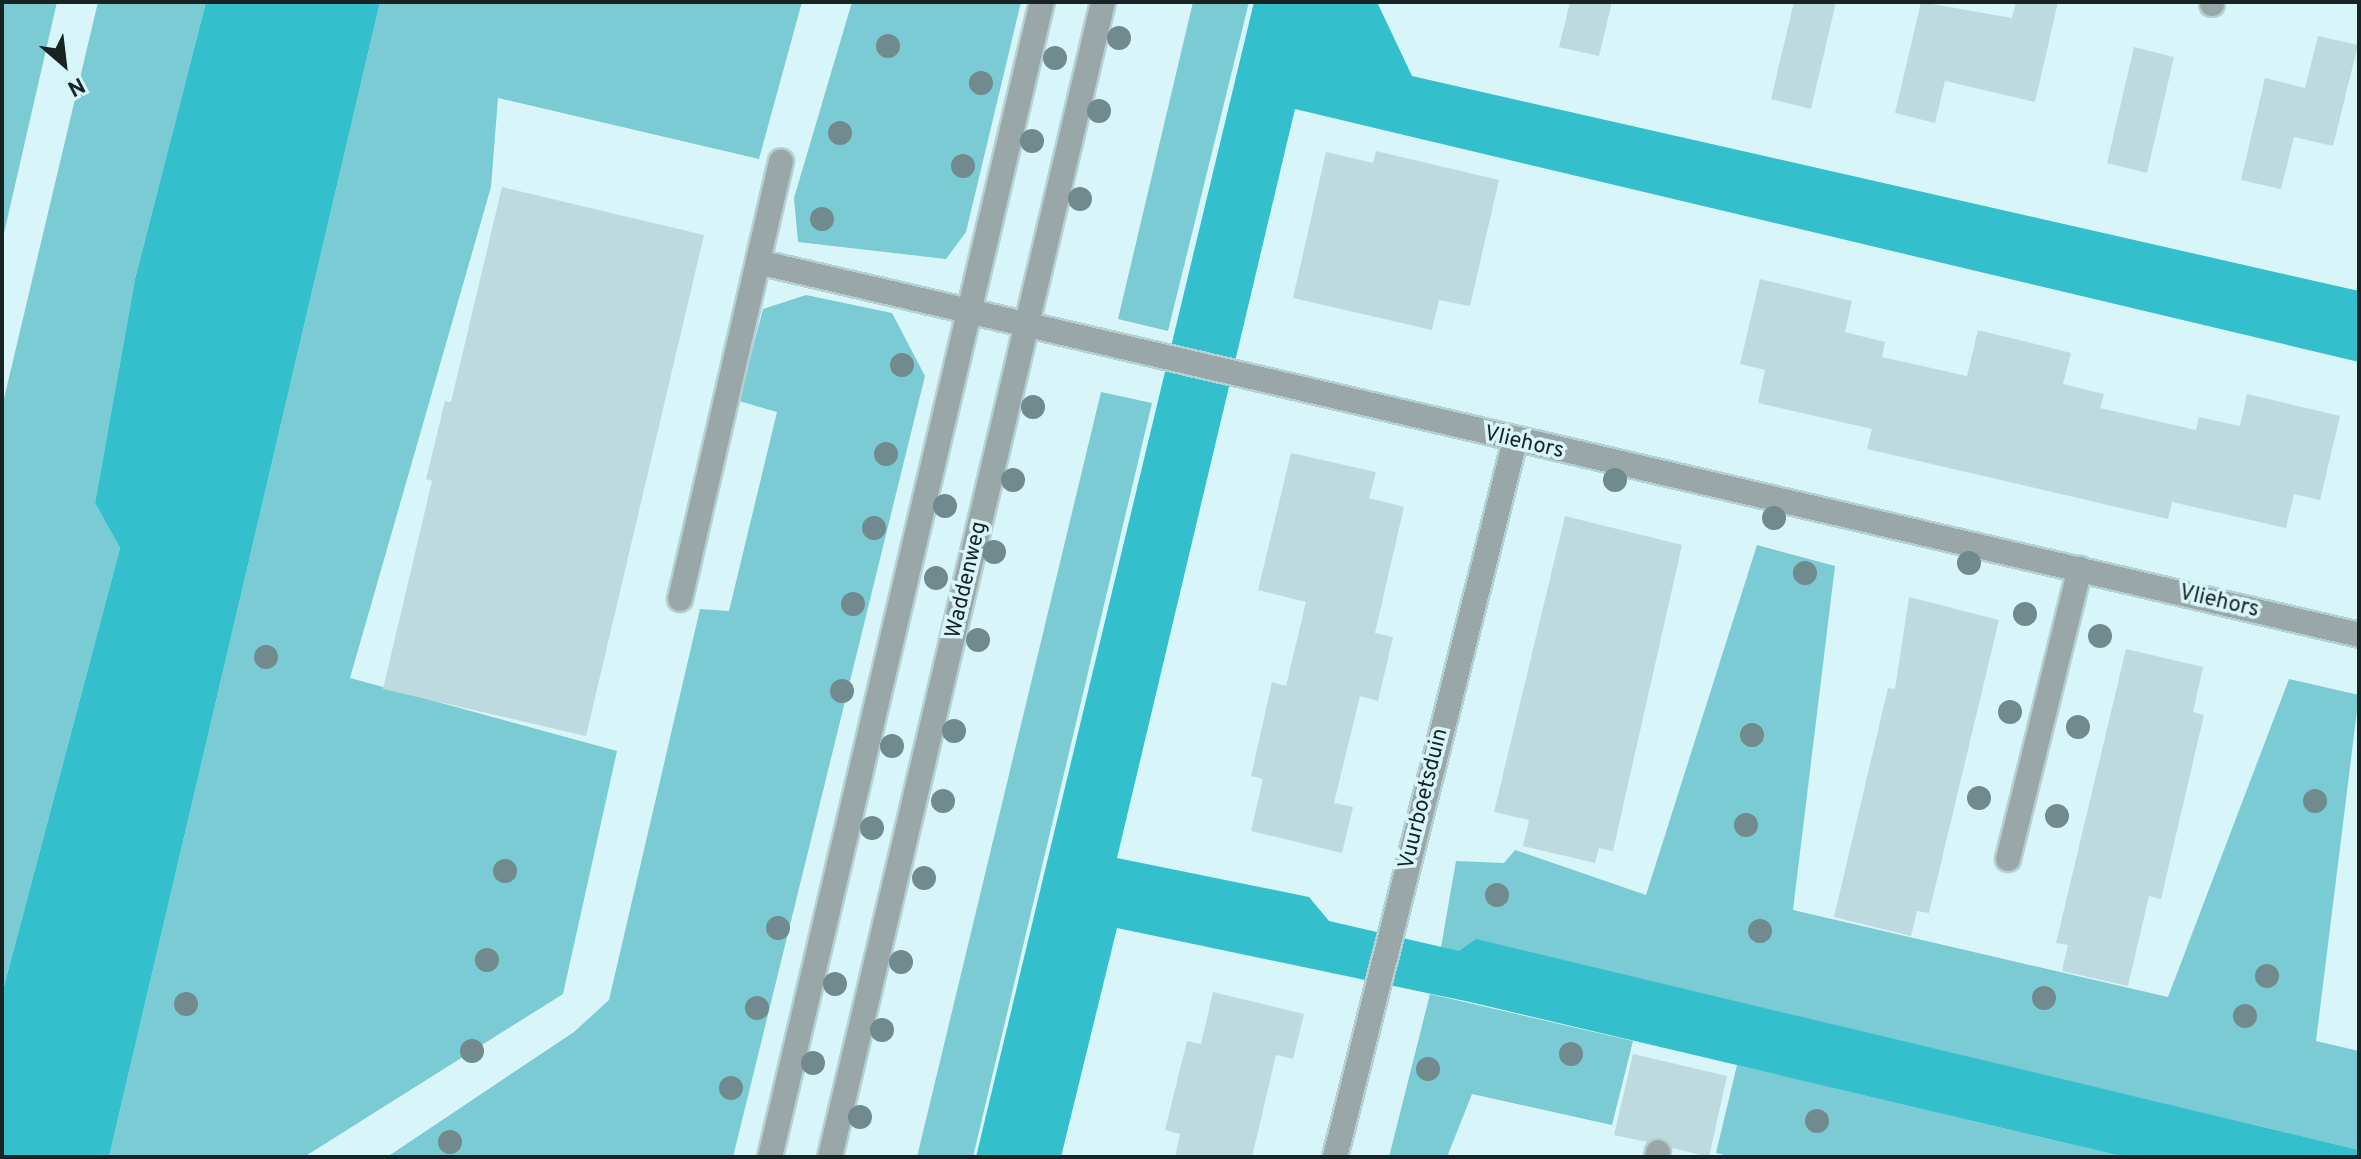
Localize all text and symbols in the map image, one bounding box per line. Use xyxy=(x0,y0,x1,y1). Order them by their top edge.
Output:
north arrow xyxy=(24,24,104,104)
text: N xyxy=(62,70,89,101)
street label: Vliehors xyxy=(1482,421,1566,465)
street label: Waddenweg xyxy=(941,519,993,641)
street label: Vliehors xyxy=(2177,580,2261,624)
street label: Vuurboetsduin xyxy=(1394,726,1454,872)

